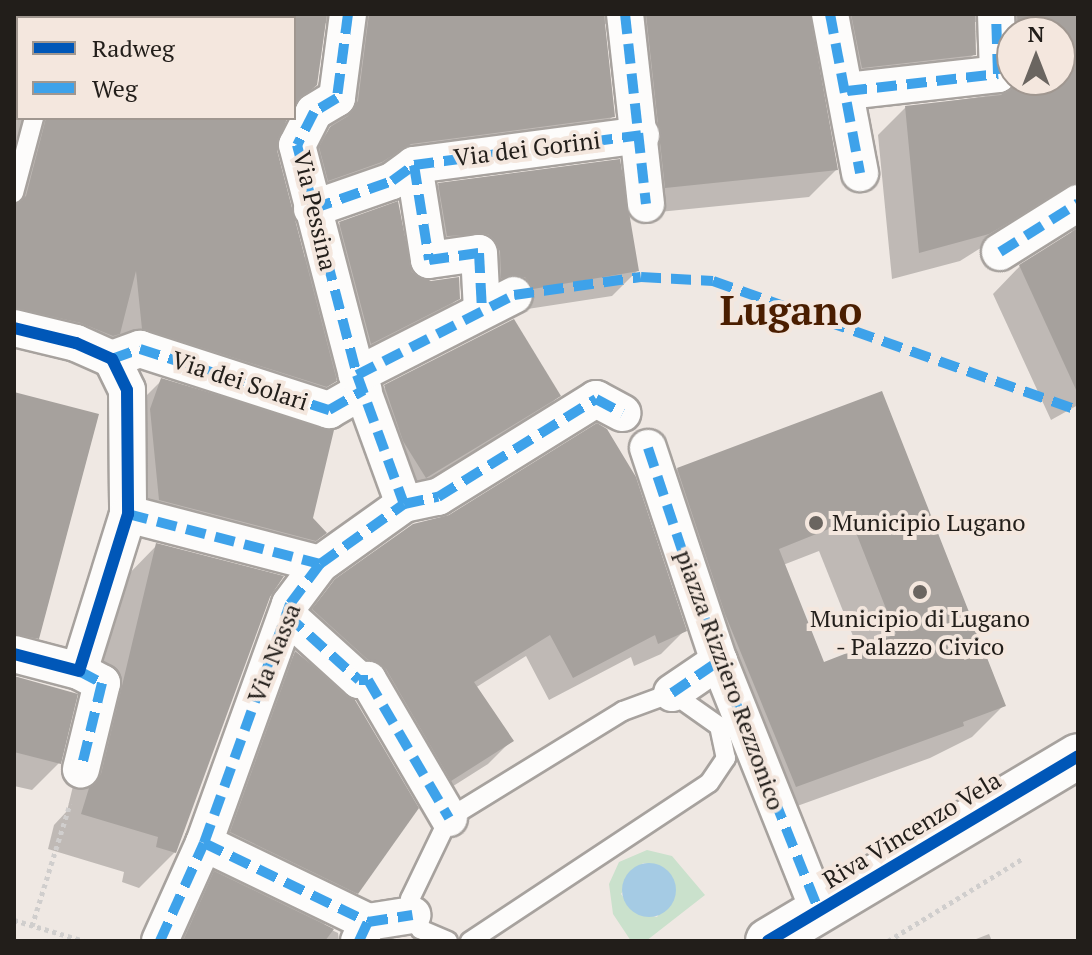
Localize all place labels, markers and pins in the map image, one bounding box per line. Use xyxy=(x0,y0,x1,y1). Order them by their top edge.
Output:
place label: Municipio Lugano xyxy=(832,509,1026,537)
marker: Municipio Lugano xyxy=(807,514,825,532)
marker: Municipio di Lugano - Palazzo Civico xyxy=(911,583,929,601)
place label: Municipio di Lugano - Palazzo Civico xyxy=(810,605,1030,661)

